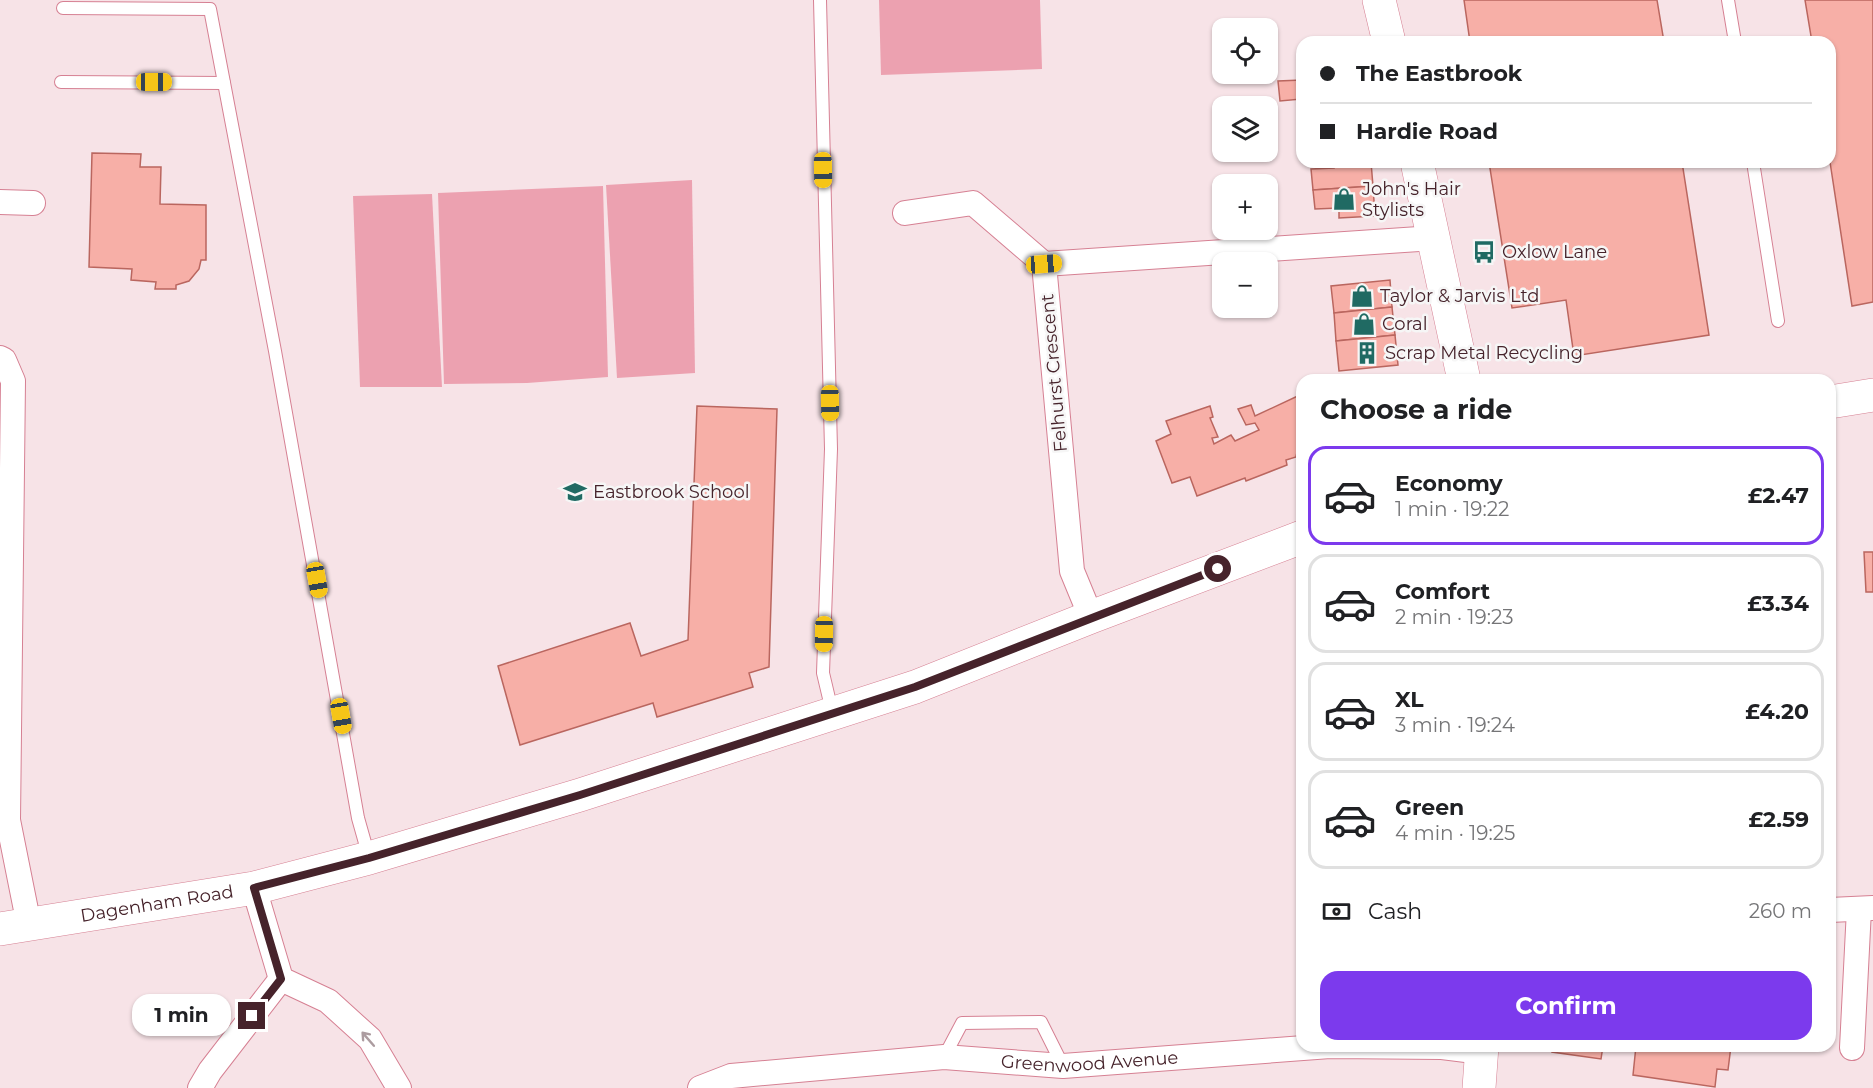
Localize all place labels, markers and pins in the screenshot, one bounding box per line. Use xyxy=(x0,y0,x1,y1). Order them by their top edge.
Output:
place label: John's Hair Stylists xyxy=(1361,178,1461,221)
shop icon: John's Hair Stylists xyxy=(1331,186,1357,212)
bus stop icon: Oxlow Lane xyxy=(1471,239,1497,265)
place label: Oxlow Lane xyxy=(1502,241,1607,263)
shop icon: Taylor & Jarvis Ltd xyxy=(1349,283,1375,309)
place label: Taylor & Jarvis Ltd xyxy=(1380,285,1540,307)
shop icon: Coral xyxy=(1351,311,1377,337)
place label: Coral xyxy=(1382,313,1428,335)
building icon: Scrap Metal Recycling xyxy=(1354,340,1380,366)
place label: Scrap Metal Recycling xyxy=(1385,342,1583,364)
school or university icon: Eastbrook School xyxy=(562,479,588,505)
place label: Eastbrook School xyxy=(593,481,750,503)

